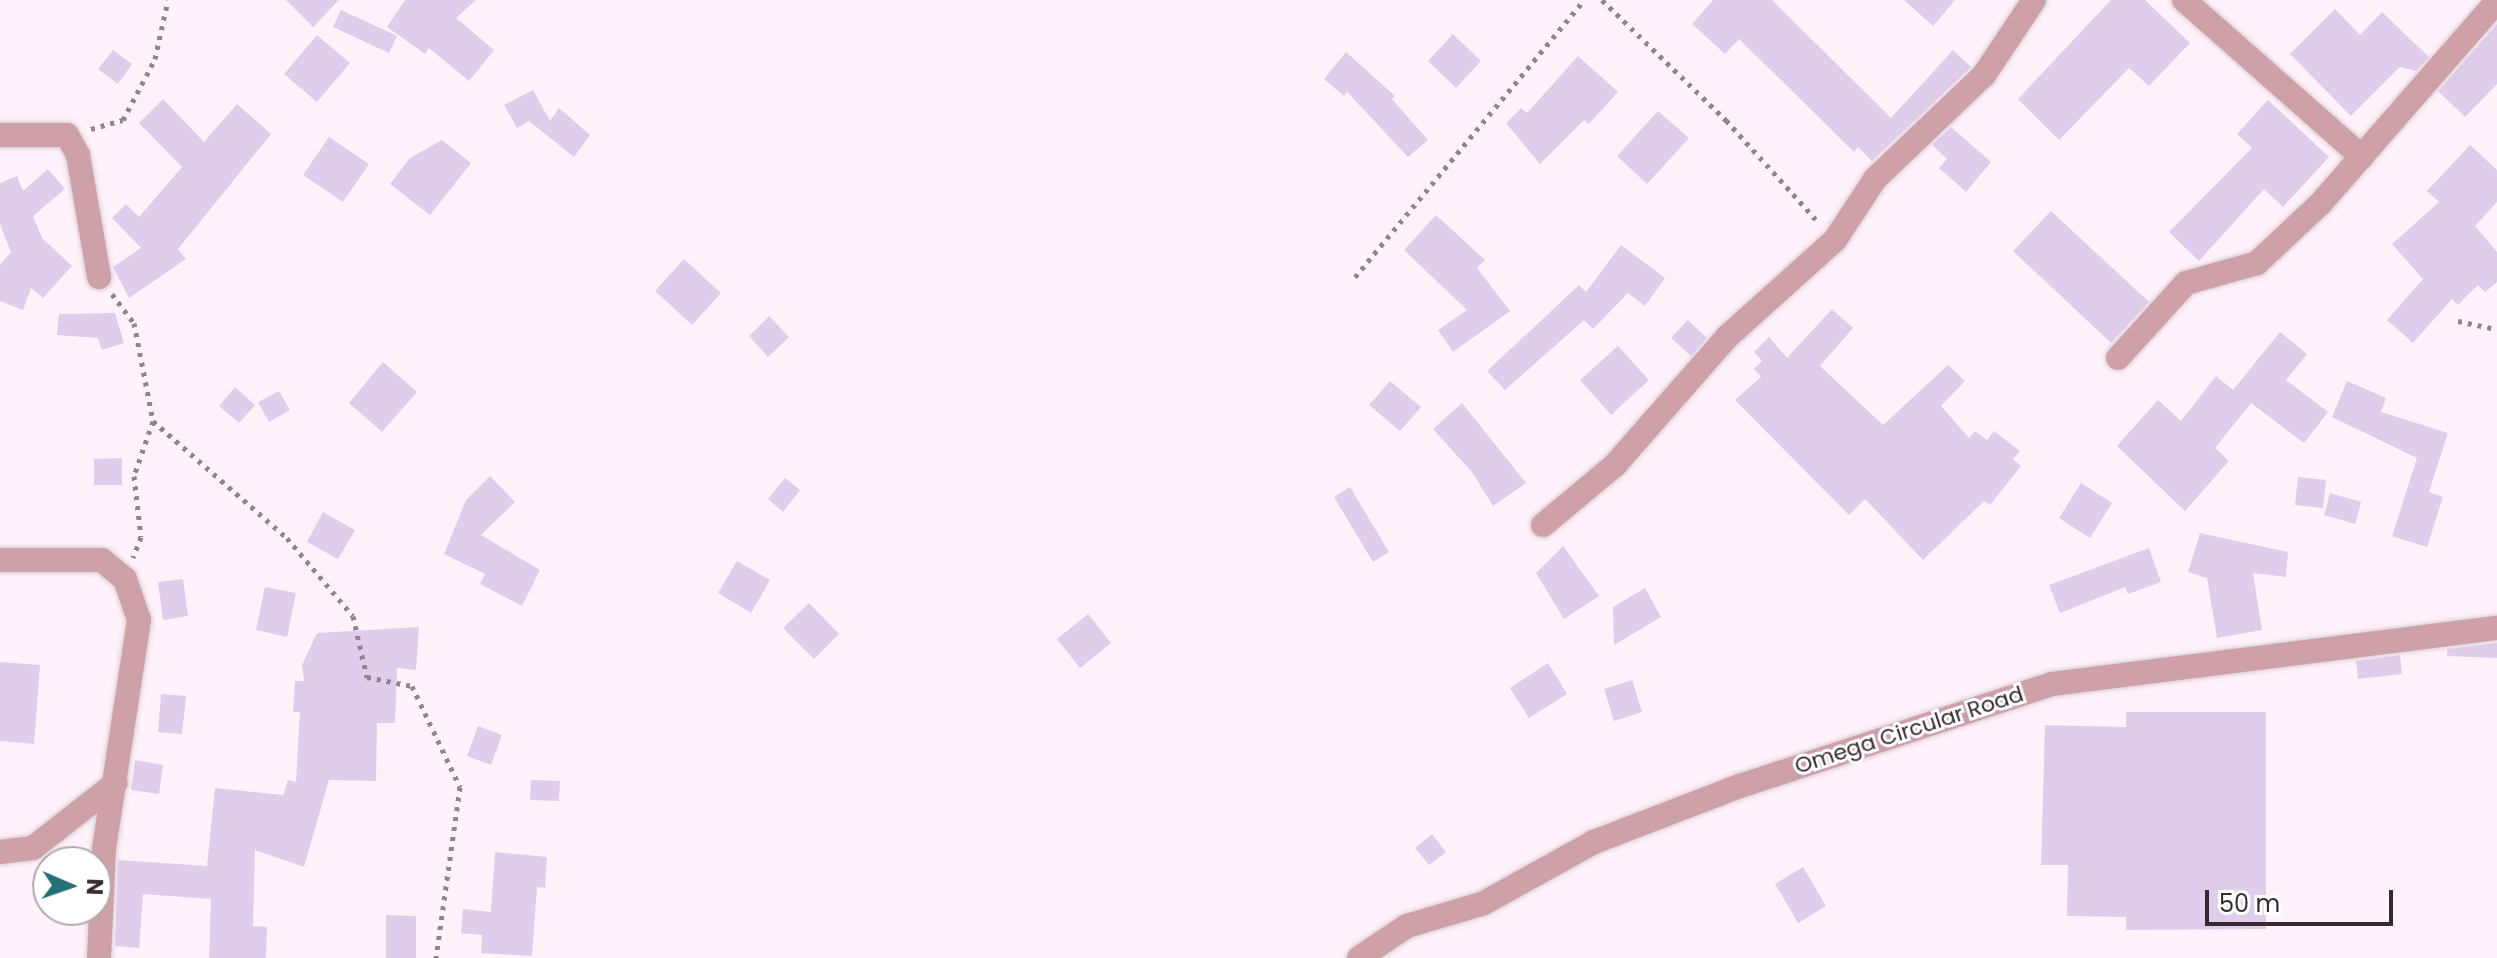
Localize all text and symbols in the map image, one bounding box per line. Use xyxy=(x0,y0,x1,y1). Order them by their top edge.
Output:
street label: Omega Circular Road xyxy=(1791,681,2027,779)
north arrow xyxy=(32,846,112,926)
scale bar xyxy=(2209,874,2397,924)
text: N xyxy=(79,878,110,896)
text: 50 m xyxy=(2219,887,2280,920)

